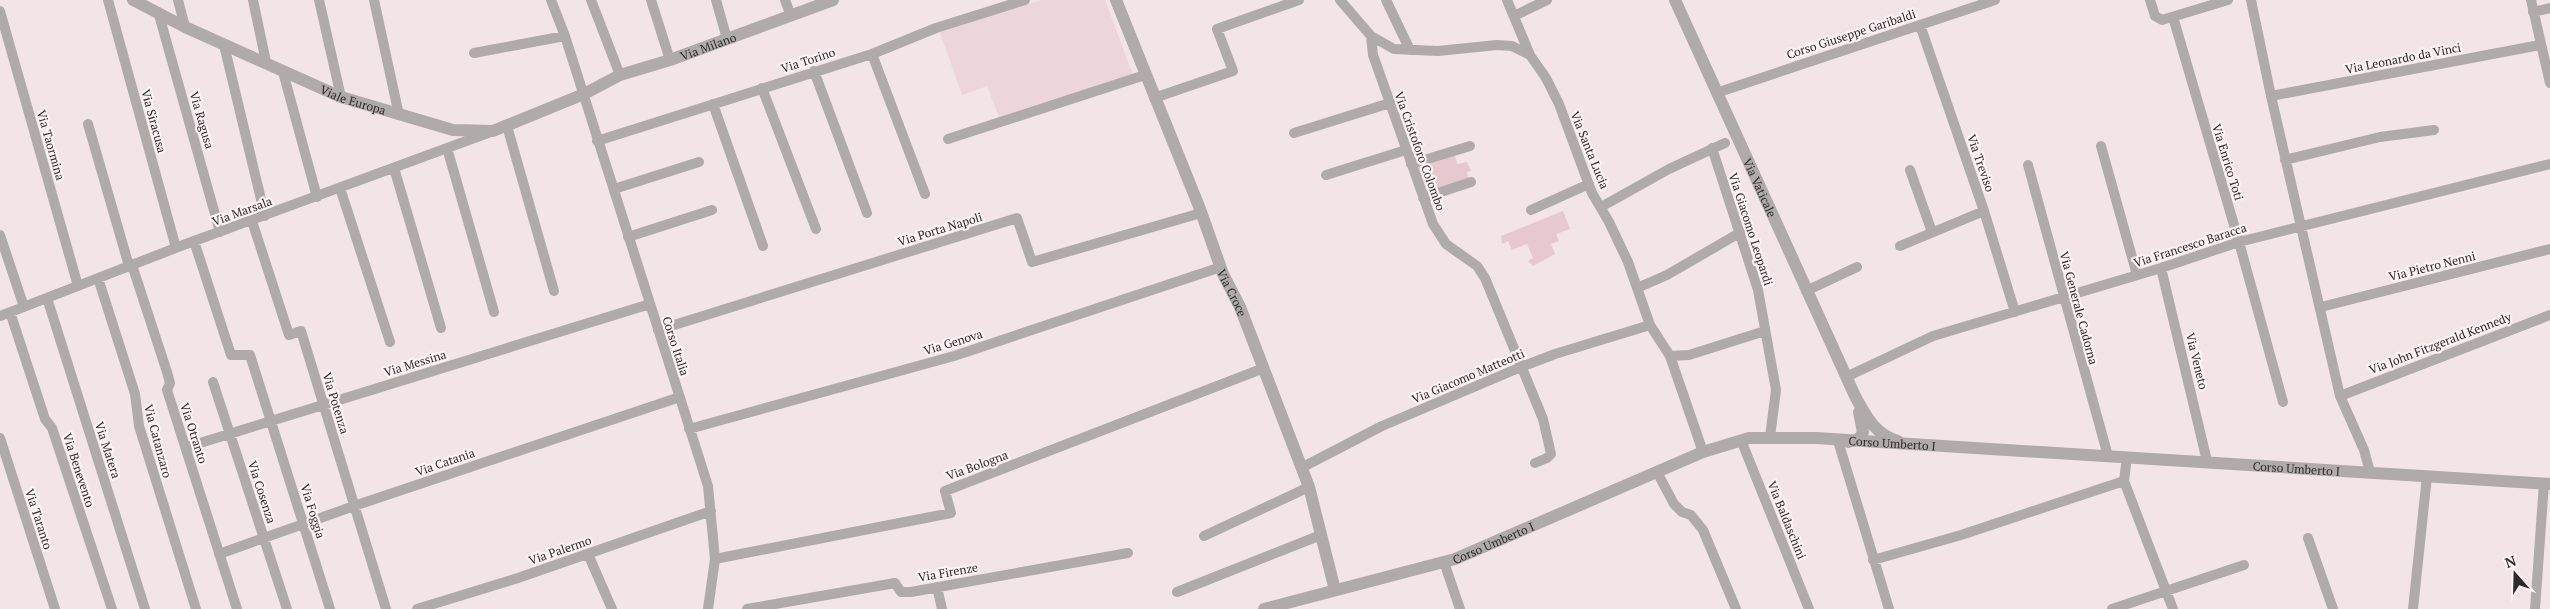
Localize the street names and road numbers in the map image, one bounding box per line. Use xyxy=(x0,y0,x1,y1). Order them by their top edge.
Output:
street label: Corso Giuseppe Garibaldi xyxy=(1784,6,1918,62)
street label: Via Milano xyxy=(678,29,738,63)
street label: Via Leonardo da Vinci xyxy=(2344,39,2462,77)
street label: Via Torino xyxy=(779,44,837,76)
street label: Viale Europa xyxy=(318,81,388,117)
street label: Via Siracusa xyxy=(138,88,170,154)
street label: Via Cristoforo Colombo xyxy=(1391,89,1449,213)
street label: Via Ragusa xyxy=(187,90,217,150)
street label: Via Taormina xyxy=(34,108,68,182)
street label: Via Santa Lucia xyxy=(1568,109,1612,191)
street label: Via Enrico Toti xyxy=(2209,122,2247,202)
street label: Via Treviso xyxy=(1964,132,1998,194)
street label: Via Vaticale xyxy=(1740,156,1780,219)
street label: Via Giacomo Leopardi xyxy=(1726,171,1776,288)
street label: Via Marsala xyxy=(210,193,274,229)
street label: Via Porta Napoli xyxy=(896,209,985,249)
street label: Via Francesco Baracca xyxy=(2132,220,2248,270)
street label: Via Pietro Nenni xyxy=(2387,248,2477,284)
street label: Via Generale Cadorna xyxy=(2057,250,2101,366)
street label: Via Croce xyxy=(1214,267,1250,318)
street label: Via John Fitzgerald Kennedy xyxy=(2367,309,2514,377)
street label: Corso Italia xyxy=(659,314,693,378)
street label: Via Genova xyxy=(922,326,984,358)
street label: Via Veneto xyxy=(2183,331,2211,391)
street label: Via Giacomo Matteotti xyxy=(1409,345,1527,407)
street label: Via Messina xyxy=(382,346,448,380)
street label: Via Potenza xyxy=(320,370,352,436)
street label: Via Otranto xyxy=(177,401,211,466)
street label: Via Catanzaro xyxy=(141,403,175,480)
street label: Via Matera xyxy=(92,420,124,480)
street label: Via Benevento xyxy=(60,431,98,509)
street label: Corso Umberto I xyxy=(1848,433,1936,453)
street label: Via Catania xyxy=(413,445,477,479)
street label: Via Bologna xyxy=(944,447,1010,483)
street label: Corso Umberto I xyxy=(2252,458,2341,478)
street label: Via Cosenza xyxy=(245,459,279,525)
street label: Via Baldaschini xyxy=(1765,479,1810,562)
street label: Via Foggia xyxy=(298,482,328,540)
street label: Via Taranto xyxy=(22,487,56,552)
street label: Corso Umberto I xyxy=(1450,518,1536,567)
street label: Via Palermo xyxy=(527,532,594,568)
street label: Via Firenze xyxy=(917,559,979,585)

